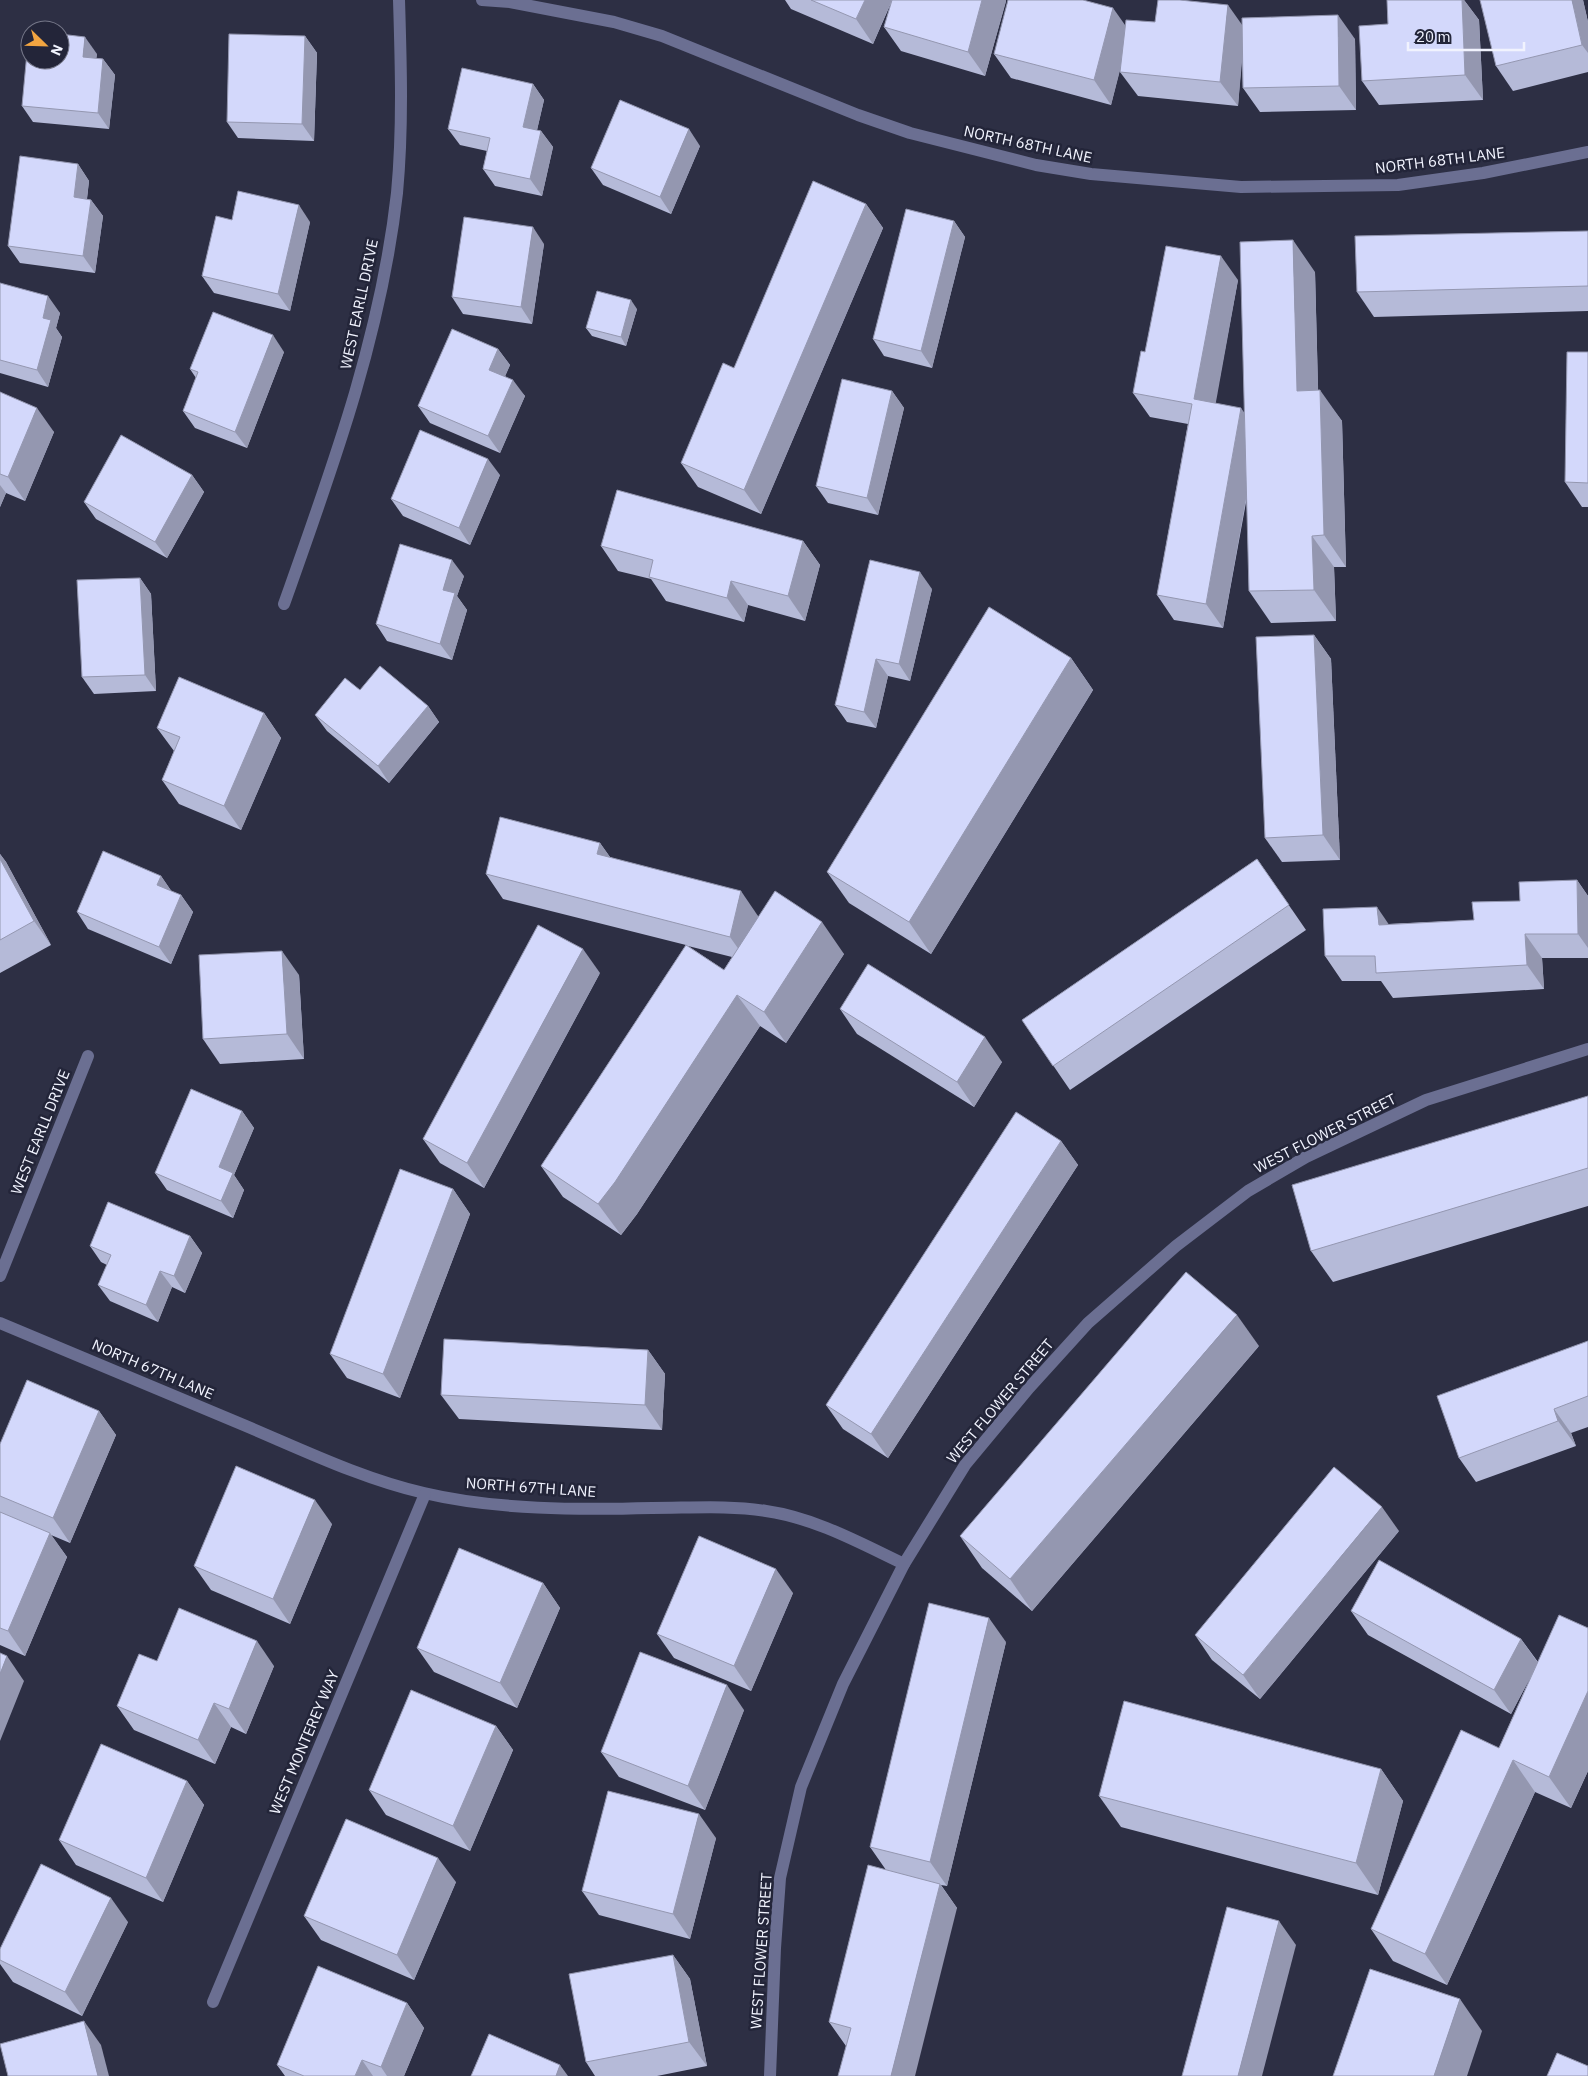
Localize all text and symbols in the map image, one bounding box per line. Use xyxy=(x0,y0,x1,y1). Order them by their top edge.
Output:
north arrow xyxy=(20,20,70,70)
scale bar xyxy=(1408,20,1524,52)
text: 20 m xyxy=(1416,27,1451,46)
text: N xyxy=(47,42,67,58)
street label: NORTH 68TH LANE xyxy=(962,121,1094,167)
street label: NORTH 68TH LANE xyxy=(1374,143,1506,177)
street label: WEST EARLL DRIVE xyxy=(336,237,382,371)
street label: WEST EARLL DRIVE xyxy=(6,1067,74,1197)
street label: WEST FLOWER STREET xyxy=(1251,1089,1400,1177)
street label: WEST FLOWER STREET xyxy=(942,1334,1058,1467)
street label: NORTH 67TH LANE xyxy=(89,1335,217,1403)
street label: NORTH 67TH LANE xyxy=(465,1473,597,1501)
street label: WEST MONTEREY WAY xyxy=(265,1667,343,1817)
street label: WEST FLOWER STREET xyxy=(746,1872,776,2030)

